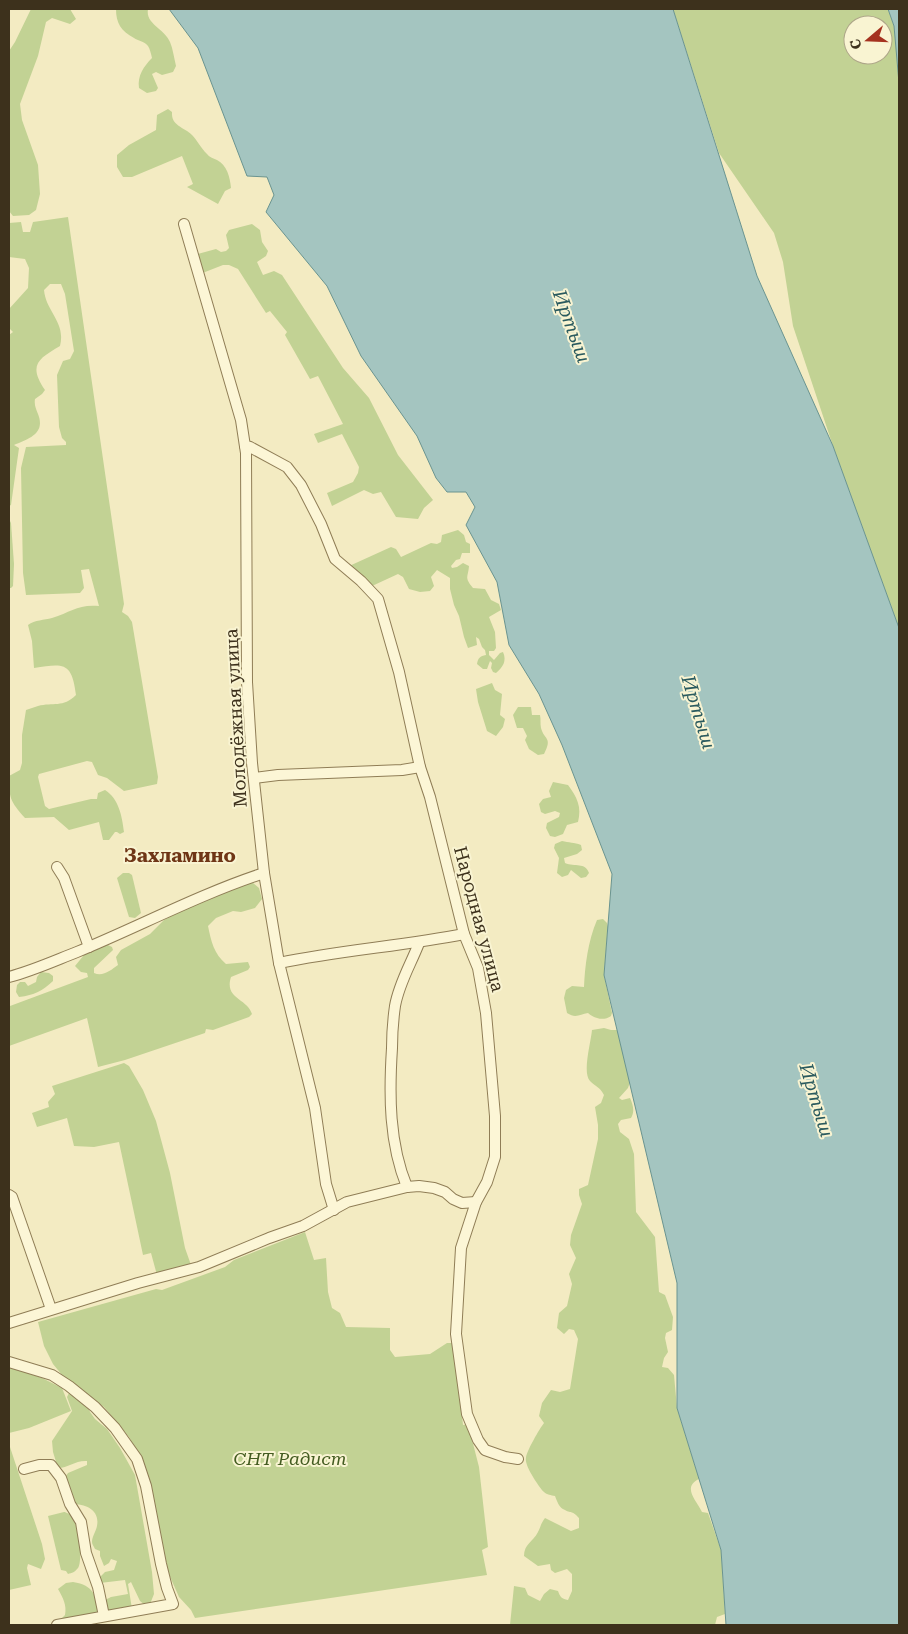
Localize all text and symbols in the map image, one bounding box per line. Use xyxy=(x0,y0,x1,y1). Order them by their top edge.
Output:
north arrow xyxy=(843,15,893,65)
text: С xyxy=(846,37,865,51)
water label: Иртыш xyxy=(547,286,595,366)
street label: Молодёжная улица xyxy=(220,628,251,808)
water label: Иртыш xyxy=(676,671,721,752)
district label: Захламино xyxy=(124,844,236,867)
street label: Народная улица xyxy=(450,844,509,994)
water label: Иртыш xyxy=(794,1059,839,1140)
park label: СНТ Радист xyxy=(234,1448,347,1469)

